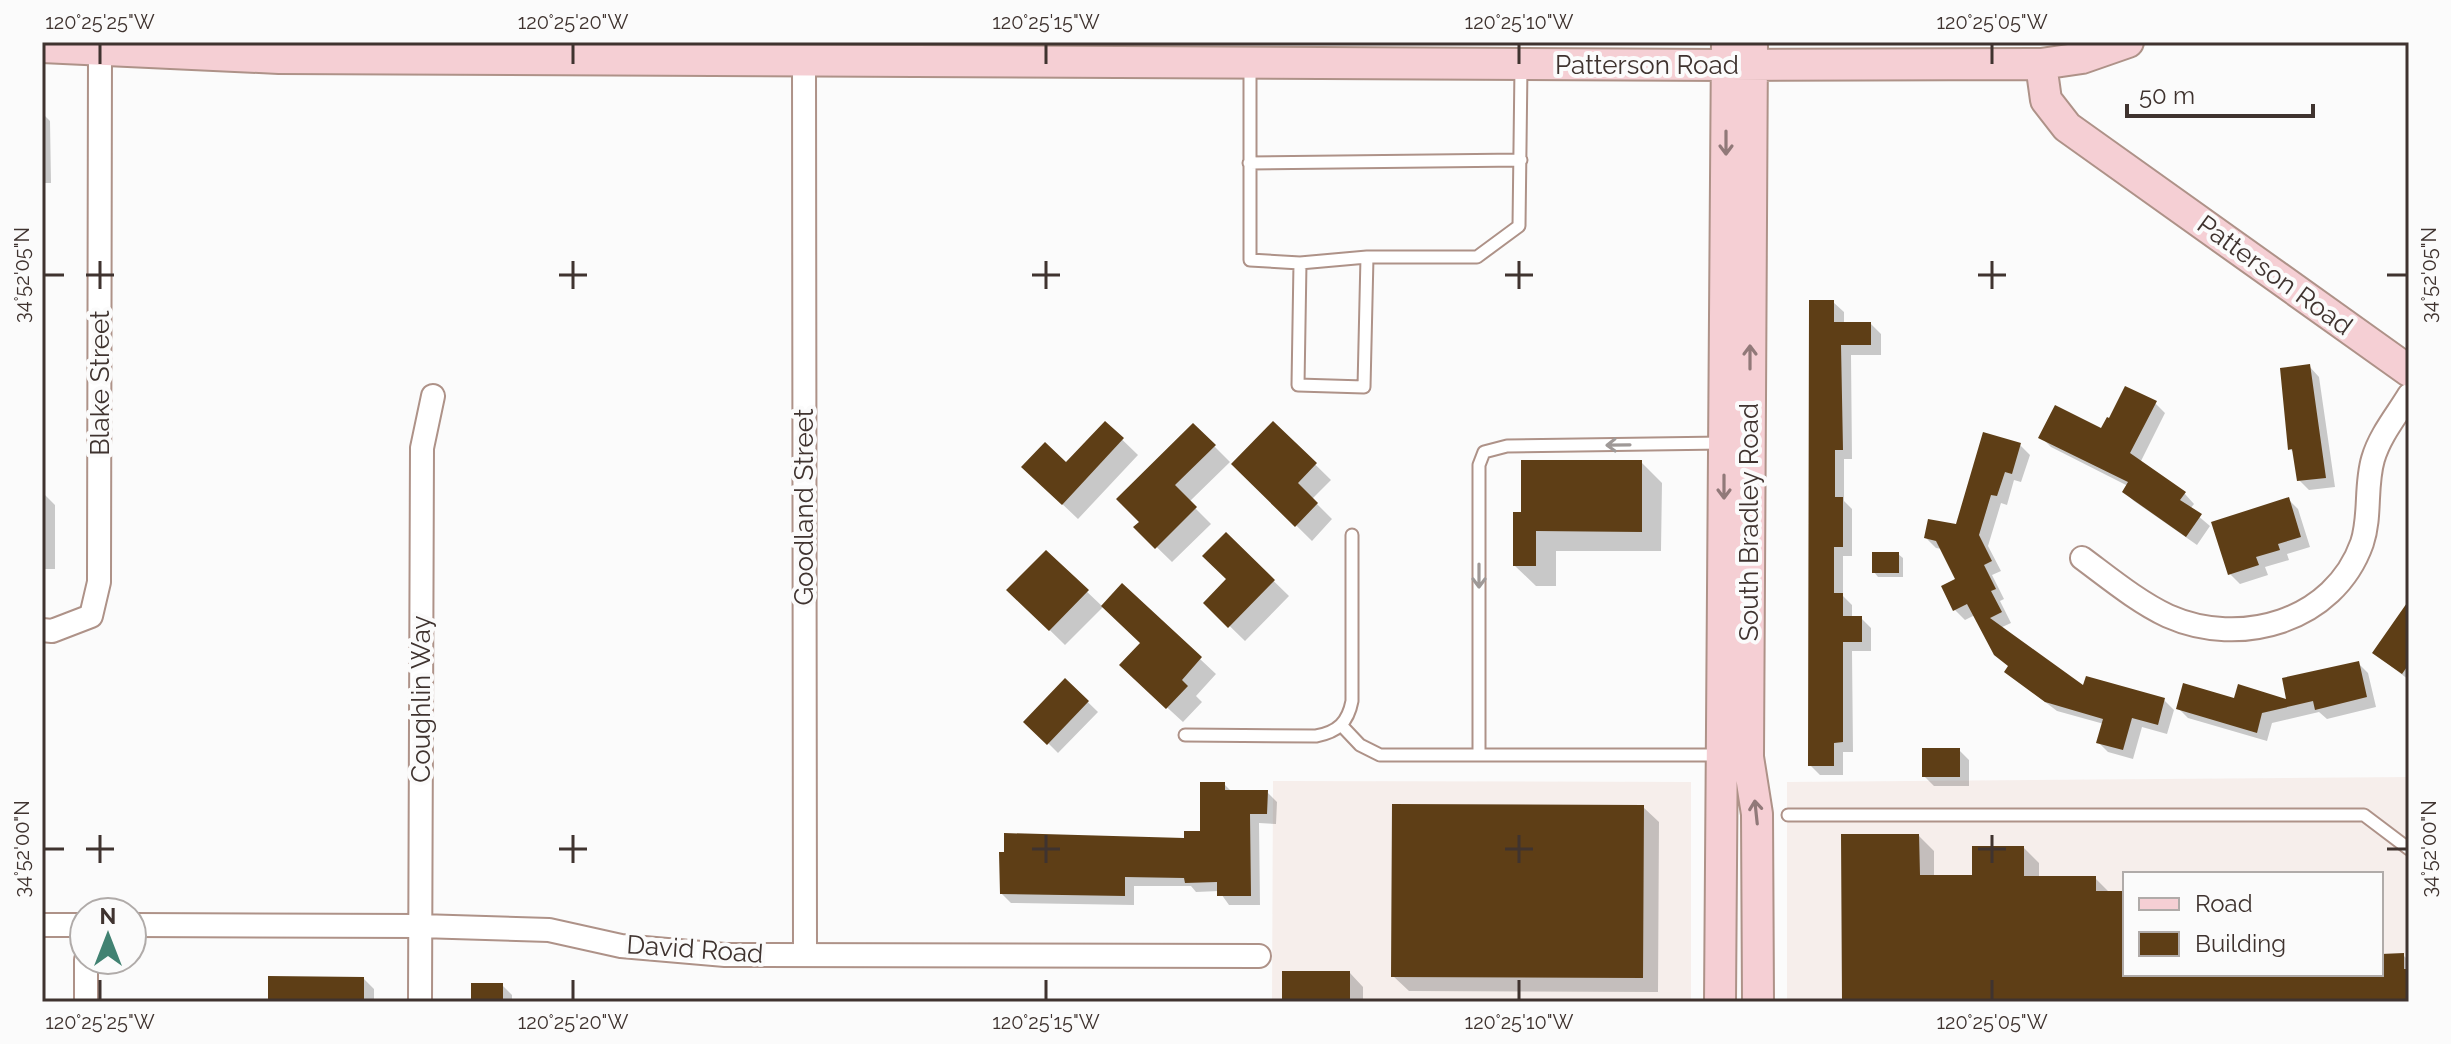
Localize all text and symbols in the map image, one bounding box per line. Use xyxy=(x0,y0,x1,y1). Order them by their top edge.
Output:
text: 120°25'25"W xyxy=(45,10,155,34)
text: 120°25'20"W xyxy=(518,10,628,34)
text: 120°25'15"W xyxy=(992,10,1100,34)
text: 120°25'10"W xyxy=(1465,10,1573,34)
text: 120°25'05"W xyxy=(1936,10,2048,34)
street label: Patterson Road xyxy=(1555,50,1739,80)
scale bar xyxy=(2127,68,2313,118)
text: 50 m xyxy=(2139,81,2195,110)
one-way arrow xyxy=(1718,129,1734,156)
street label: Patterson Road xyxy=(2192,209,2358,341)
text: 34°52'05"N xyxy=(10,227,34,323)
text: 34°52'05"N xyxy=(2417,227,2441,323)
street label: Blake Street xyxy=(85,310,115,456)
one-way arrow xyxy=(1742,344,1758,371)
street label: South Bradley Road xyxy=(1734,403,1764,641)
street label: Goodland Street xyxy=(789,408,819,606)
one-way arrow xyxy=(1605,437,1632,452)
one-way arrow xyxy=(1716,473,1731,500)
one-way arrow xyxy=(1471,562,1487,589)
street label: Coughlin Way xyxy=(406,615,436,783)
one-way arrow xyxy=(1748,799,1763,826)
text: 34°52'00"N xyxy=(10,800,34,898)
text: 34°52'00"N xyxy=(2417,800,2441,898)
legend xyxy=(2123,872,2383,976)
text: Road xyxy=(2195,889,2253,918)
north arrow xyxy=(68,896,148,976)
text: N xyxy=(100,903,116,929)
street label: David Road xyxy=(626,929,764,969)
text: Building xyxy=(2195,929,2286,958)
text: 120°25'25"W xyxy=(45,1010,155,1034)
text: 120°25'20"W xyxy=(518,1010,628,1034)
text: 120°25'15"W xyxy=(992,1010,1100,1034)
text: 120°25'10"W xyxy=(1465,1010,1573,1034)
text: 120°25'05"W xyxy=(1936,1010,2048,1034)

